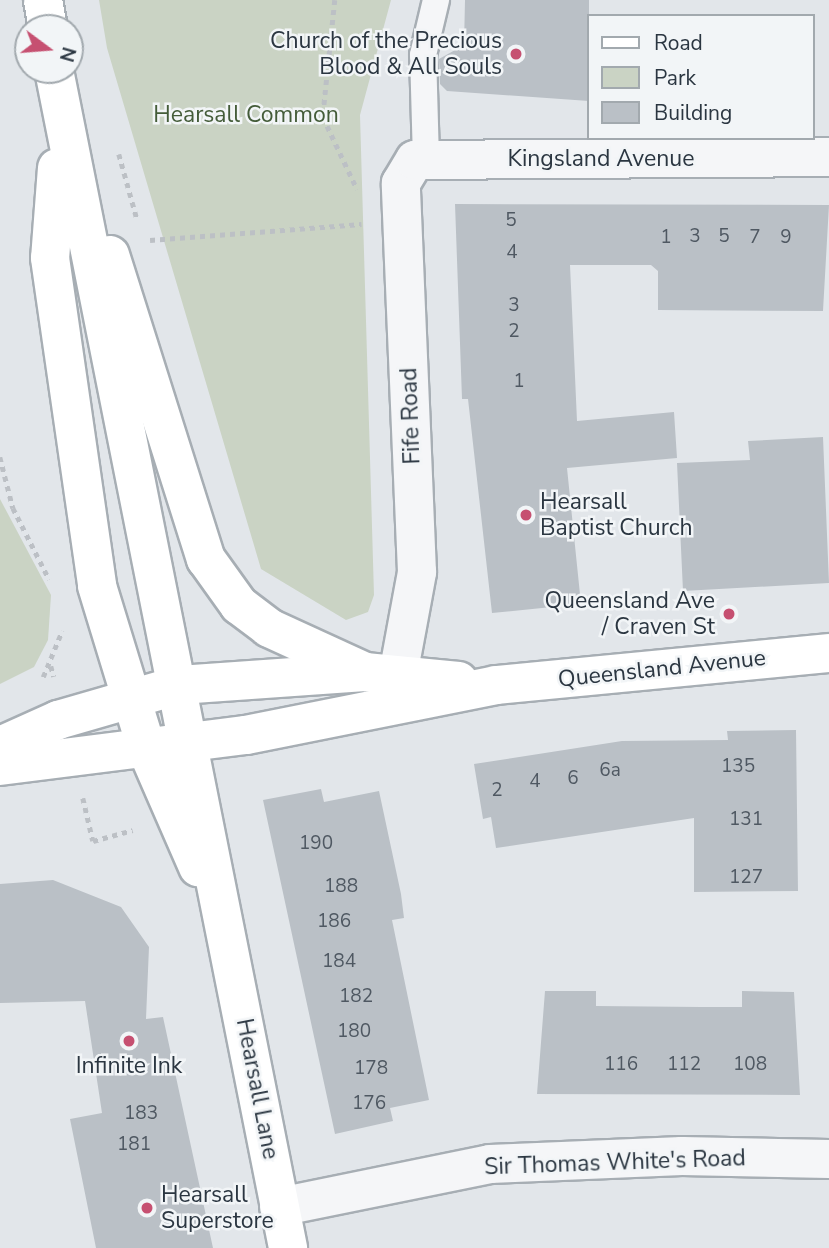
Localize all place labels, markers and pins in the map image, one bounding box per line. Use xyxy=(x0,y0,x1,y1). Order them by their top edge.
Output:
place label: Church of the Precious Blood & All Souls xyxy=(270,27,502,81)
marker: Church of the Precious Blood & All Souls xyxy=(508,46,524,62)
place label: Hearsall Baptist Church xyxy=(540,488,693,542)
marker: Hearsall Baptist Church xyxy=(518,507,534,523)
place label: Queensland Ave / Craven St xyxy=(544,587,715,641)
marker: Queensland Ave / Craven St xyxy=(721,606,737,622)
marker: Infinite Ink xyxy=(121,1033,137,1049)
place label: Infinite Ink xyxy=(76,1052,182,1080)
place label: Hearsall Superstore xyxy=(161,1181,274,1235)
marker: Hearsall Superstore xyxy=(139,1200,155,1216)

